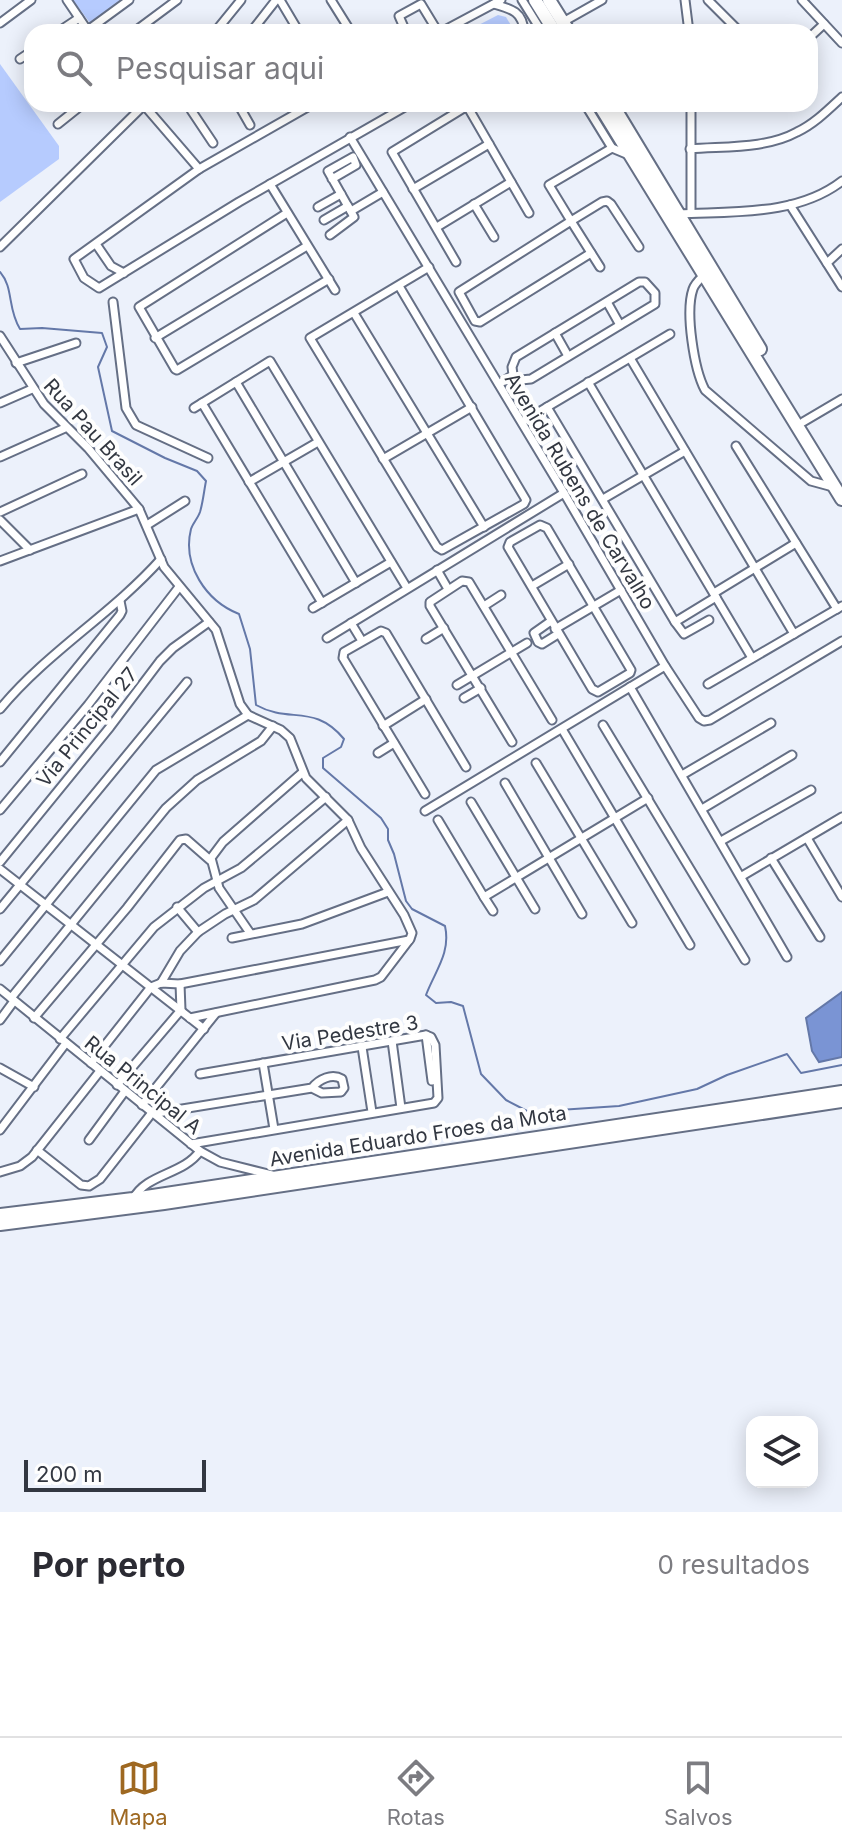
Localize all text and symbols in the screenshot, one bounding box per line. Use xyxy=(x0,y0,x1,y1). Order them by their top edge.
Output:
search box xyxy=(24,24,818,112)
icon: search xyxy=(52,46,96,90)
text: Pesquisar aqui xyxy=(116,50,324,86)
street label: Avenida Rubens de Carvalho xyxy=(500,368,660,614)
street label: Rua Pau Brasil xyxy=(39,374,147,490)
street label: Via Principal 27 xyxy=(32,662,142,792)
street label: Via Pedestre 3 xyxy=(280,1010,420,1056)
street label: Rua Principal A xyxy=(80,1031,206,1139)
street label: Avenida Eduardo Froes da Mota xyxy=(268,1101,568,1171)
map controls xyxy=(746,1416,818,1488)
button: layers xyxy=(746,1416,818,1488)
scale bar xyxy=(24,1456,206,1492)
text: 200 m xyxy=(36,1461,103,1487)
text: Por perto xyxy=(32,1544,186,1585)
text: 0 resultados xyxy=(658,1549,810,1580)
tab: Mapa xyxy=(109,1756,168,1830)
tab: Rotas xyxy=(387,1756,445,1830)
tab: Salvos xyxy=(664,1756,733,1830)

